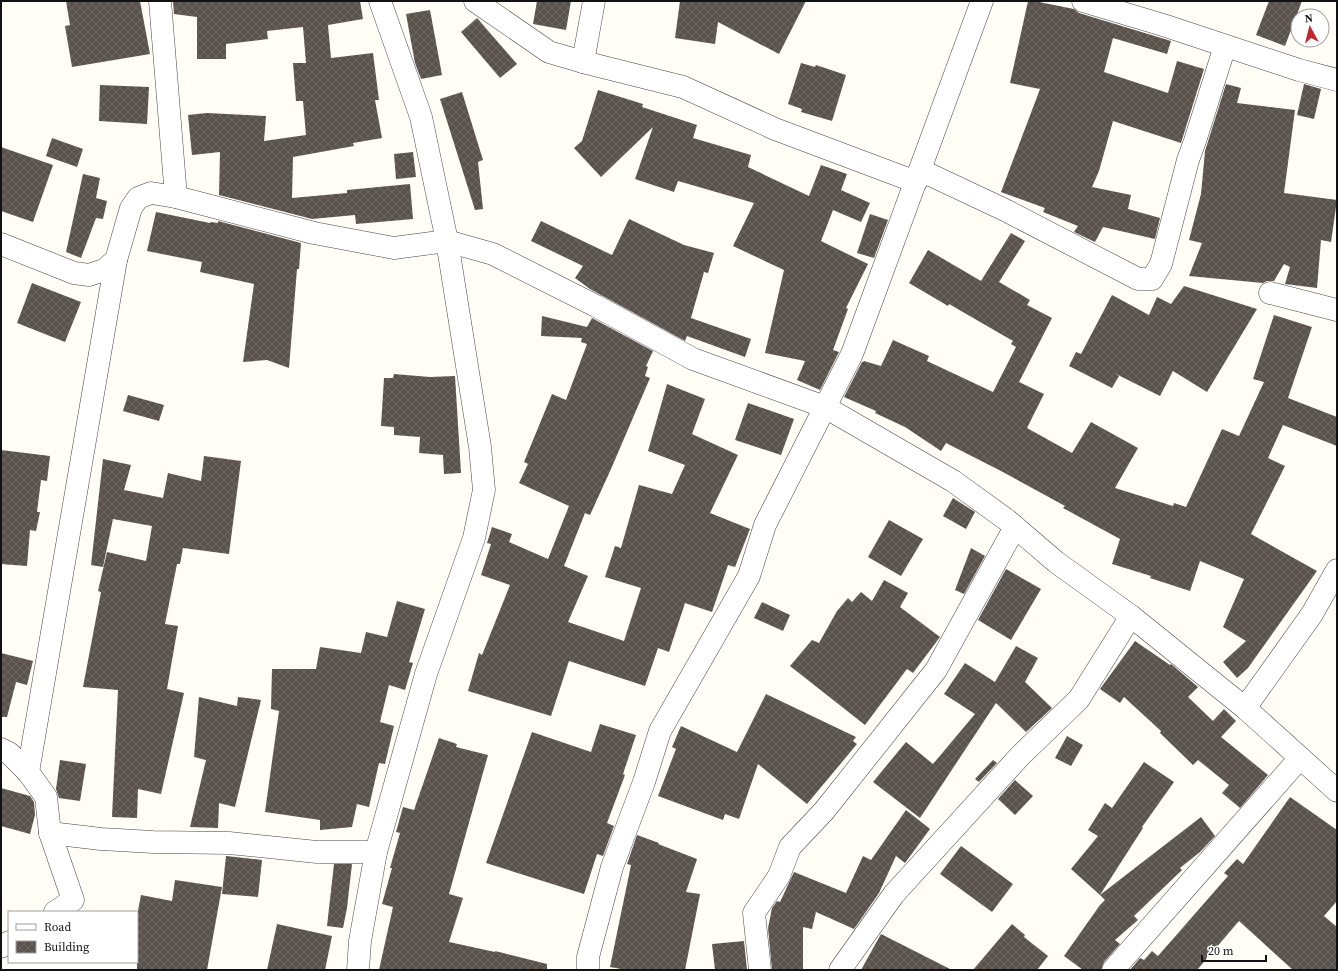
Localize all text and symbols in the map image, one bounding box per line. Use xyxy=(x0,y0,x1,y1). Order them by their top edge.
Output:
north arrow xyxy=(1290,8,1330,48)
text: N xyxy=(1304,11,1314,27)
legend xyxy=(8,911,138,963)
text: Road xyxy=(44,919,71,935)
scale bar xyxy=(1202,937,1266,963)
text: Building xyxy=(44,939,89,955)
text: 20 m xyxy=(1208,943,1234,959)

